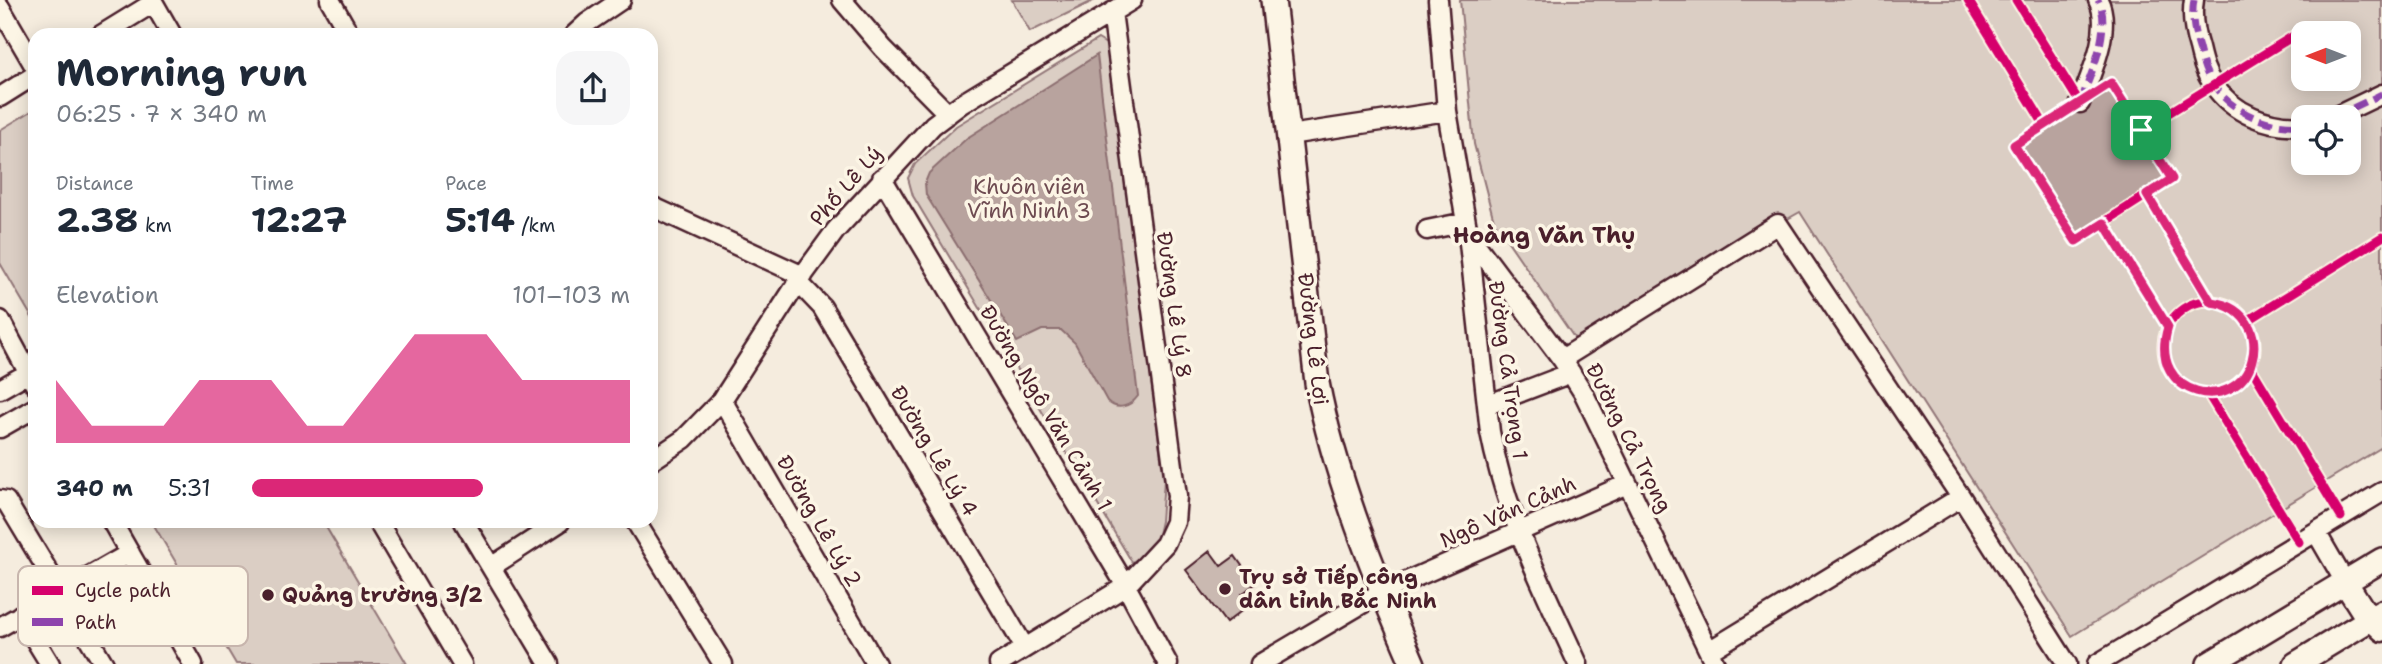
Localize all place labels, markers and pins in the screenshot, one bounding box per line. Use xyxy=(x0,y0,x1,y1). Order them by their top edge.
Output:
pin xyxy=(2111,100,2171,160)
place label: Trụ sở Tiếp công dân tỉnh Bắc Ninh xyxy=(1239,563,1437,615)
place label: Quảng trường 3/2 xyxy=(282,581,483,609)
marker: Trụ sở Tiếp công dân tỉnh Bắc Ninh xyxy=(1217,581,1233,597)
marker: Quảng trường 3/2 xyxy=(260,587,276,603)

